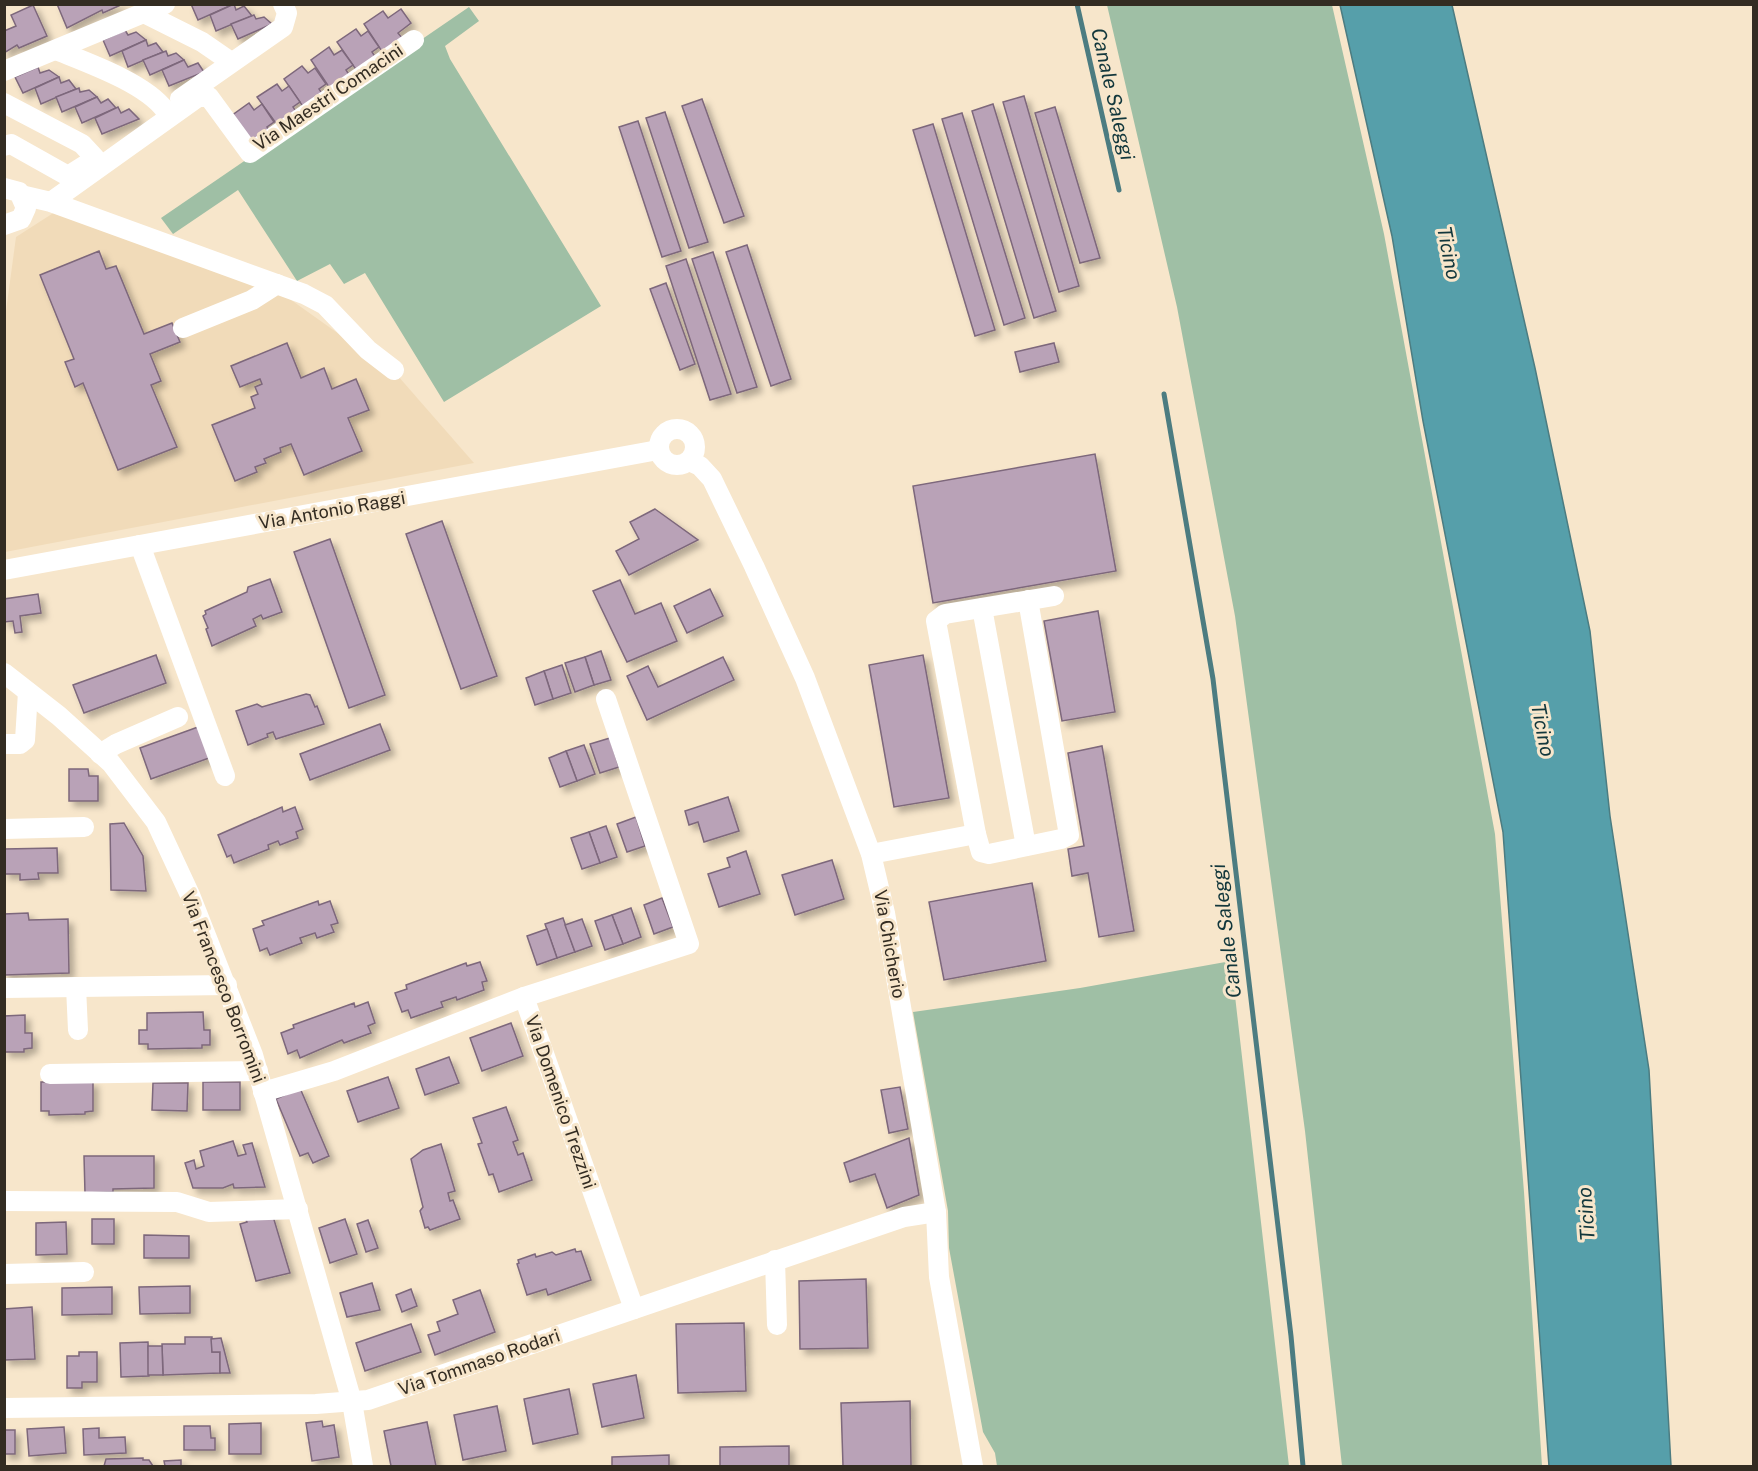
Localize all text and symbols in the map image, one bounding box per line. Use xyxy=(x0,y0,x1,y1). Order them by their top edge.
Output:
water label: Canale Saleggi xyxy=(1086,25,1140,163)
street label: Via Maestri Comacini xyxy=(249,39,407,155)
water label: Ticino xyxy=(1432,224,1466,282)
street label: Via Antonio Raggi xyxy=(257,487,407,533)
water label: Ticino xyxy=(1526,701,1560,759)
water label: Canale Saleggi xyxy=(1206,862,1246,1000)
street label: Via Francesco Borromini xyxy=(178,888,270,1086)
street label: Via Chicherio xyxy=(870,888,910,1000)
street label: Via Domenico Trezzini xyxy=(521,1012,601,1192)
water label: Ticino xyxy=(1572,1186,1600,1242)
street label: Via Tommaso Rodari xyxy=(396,1325,562,1399)

